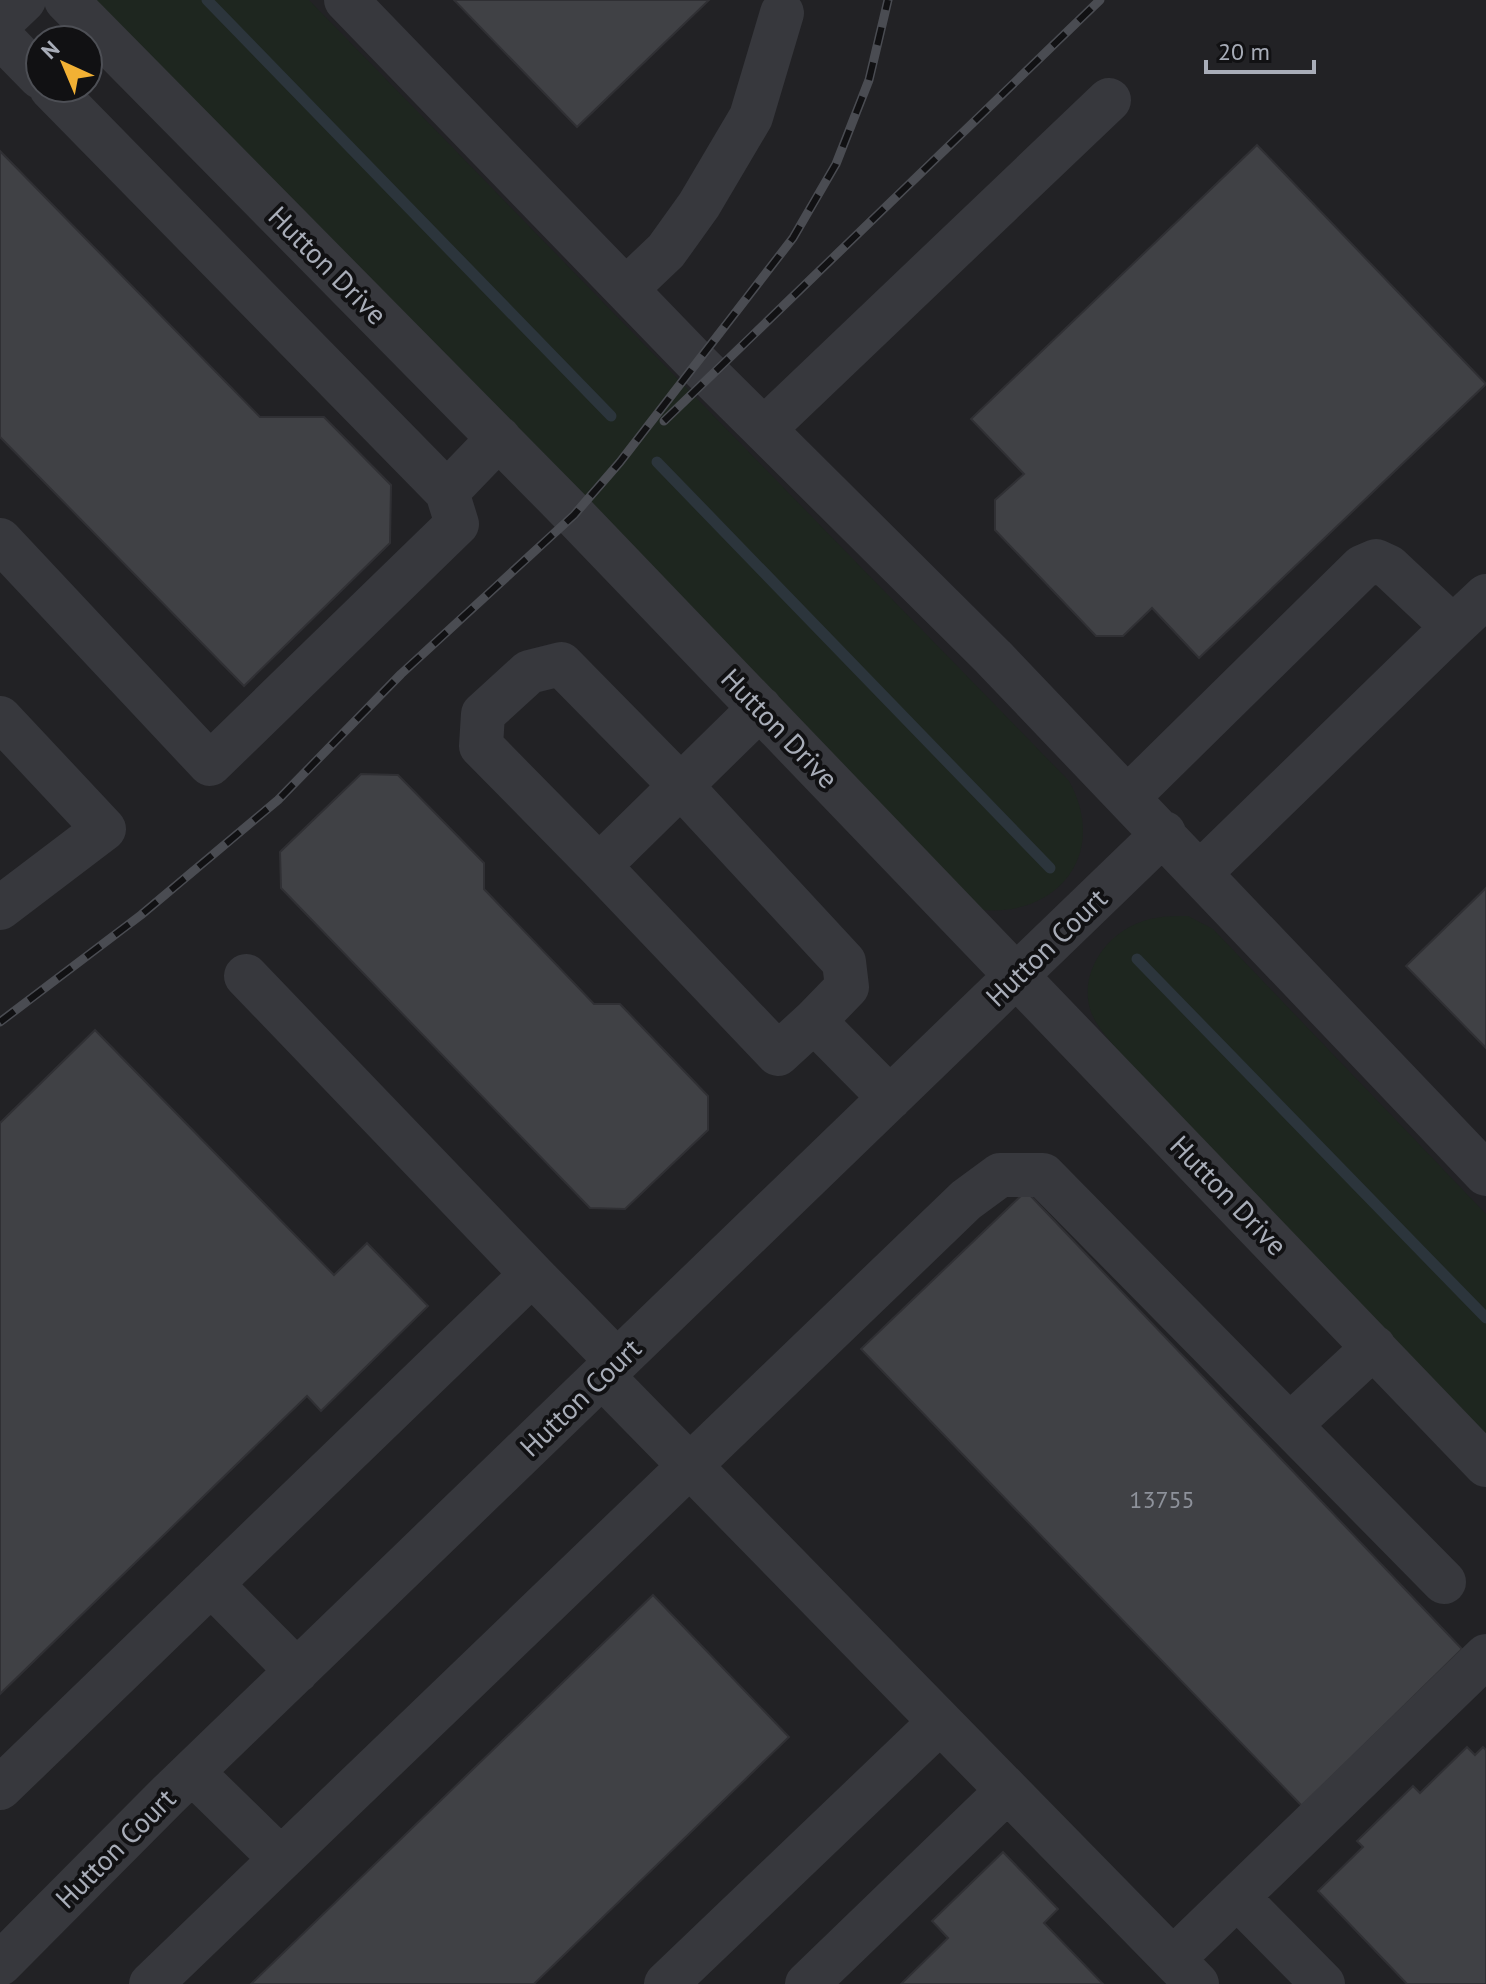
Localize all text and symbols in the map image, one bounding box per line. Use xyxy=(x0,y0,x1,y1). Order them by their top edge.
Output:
north arrow xyxy=(24,24,104,104)
scale bar xyxy=(1206,24,1314,74)
text: N xyxy=(35,35,65,65)
text: 20 m xyxy=(1218,36,1270,67)
street label: Hutton Drive xyxy=(261,198,395,332)
street label: Hutton Drive xyxy=(714,660,846,796)
street label: Hutton Court xyxy=(977,879,1115,1014)
street label: Hutton Drive xyxy=(1163,1127,1295,1263)
street label: Hutton Court xyxy=(511,1329,649,1464)
house number: 13755 xyxy=(1129,1484,1195,1515)
street label: Hutton Court xyxy=(47,1780,183,1916)

